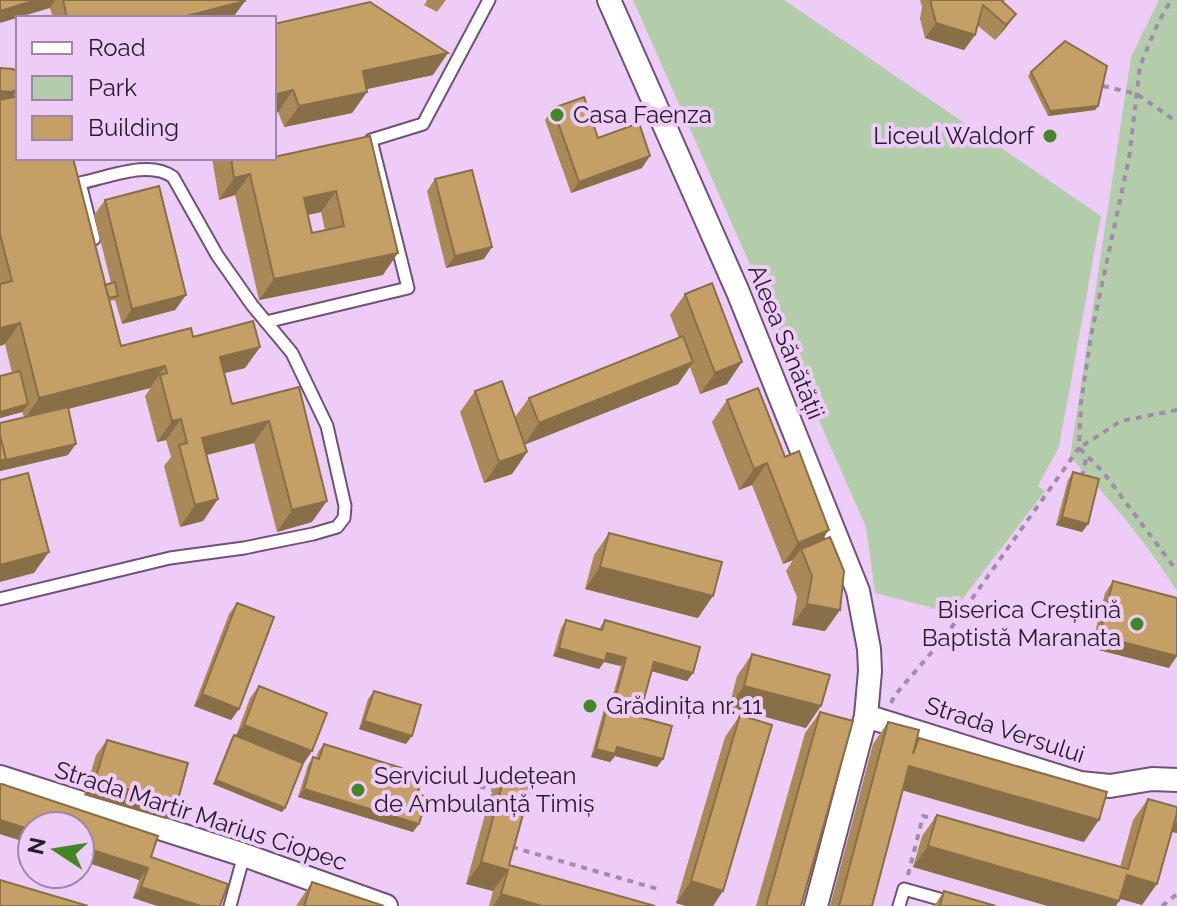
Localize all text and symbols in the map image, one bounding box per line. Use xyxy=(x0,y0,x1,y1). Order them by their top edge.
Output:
legend xyxy=(16,16,276,160)
text: Road xyxy=(88,33,146,62)
text: Park xyxy=(88,73,137,102)
place label: Casa Faenza xyxy=(573,100,712,129)
marker: Casa Faenza xyxy=(548,106,566,124)
text: Building xyxy=(88,113,179,142)
place label: Liceul Waldorf xyxy=(873,121,1035,150)
marker: Liceul Waldorf xyxy=(1041,127,1059,145)
street label: Aleea Sănătății xyxy=(742,260,831,423)
place label: Biserica Creștină Baptistă Maranata xyxy=(922,595,1121,652)
marker: Biserica Creștină Baptistă Maranata xyxy=(1128,615,1146,633)
street label: Strada Versului xyxy=(922,690,1089,769)
place label: Grădinița nr. 11 xyxy=(606,691,763,720)
marker: Grădinița nr. 11 xyxy=(581,697,599,715)
street label: Strada Martir Marius Ciopec xyxy=(51,755,351,876)
place label: Serviciul Județean de Ambulanță Timiș xyxy=(374,761,595,818)
marker: Serviciul Județean de Ambulanță Timiș xyxy=(349,781,367,799)
north arrow xyxy=(16,810,96,890)
text: N xyxy=(22,835,51,857)

